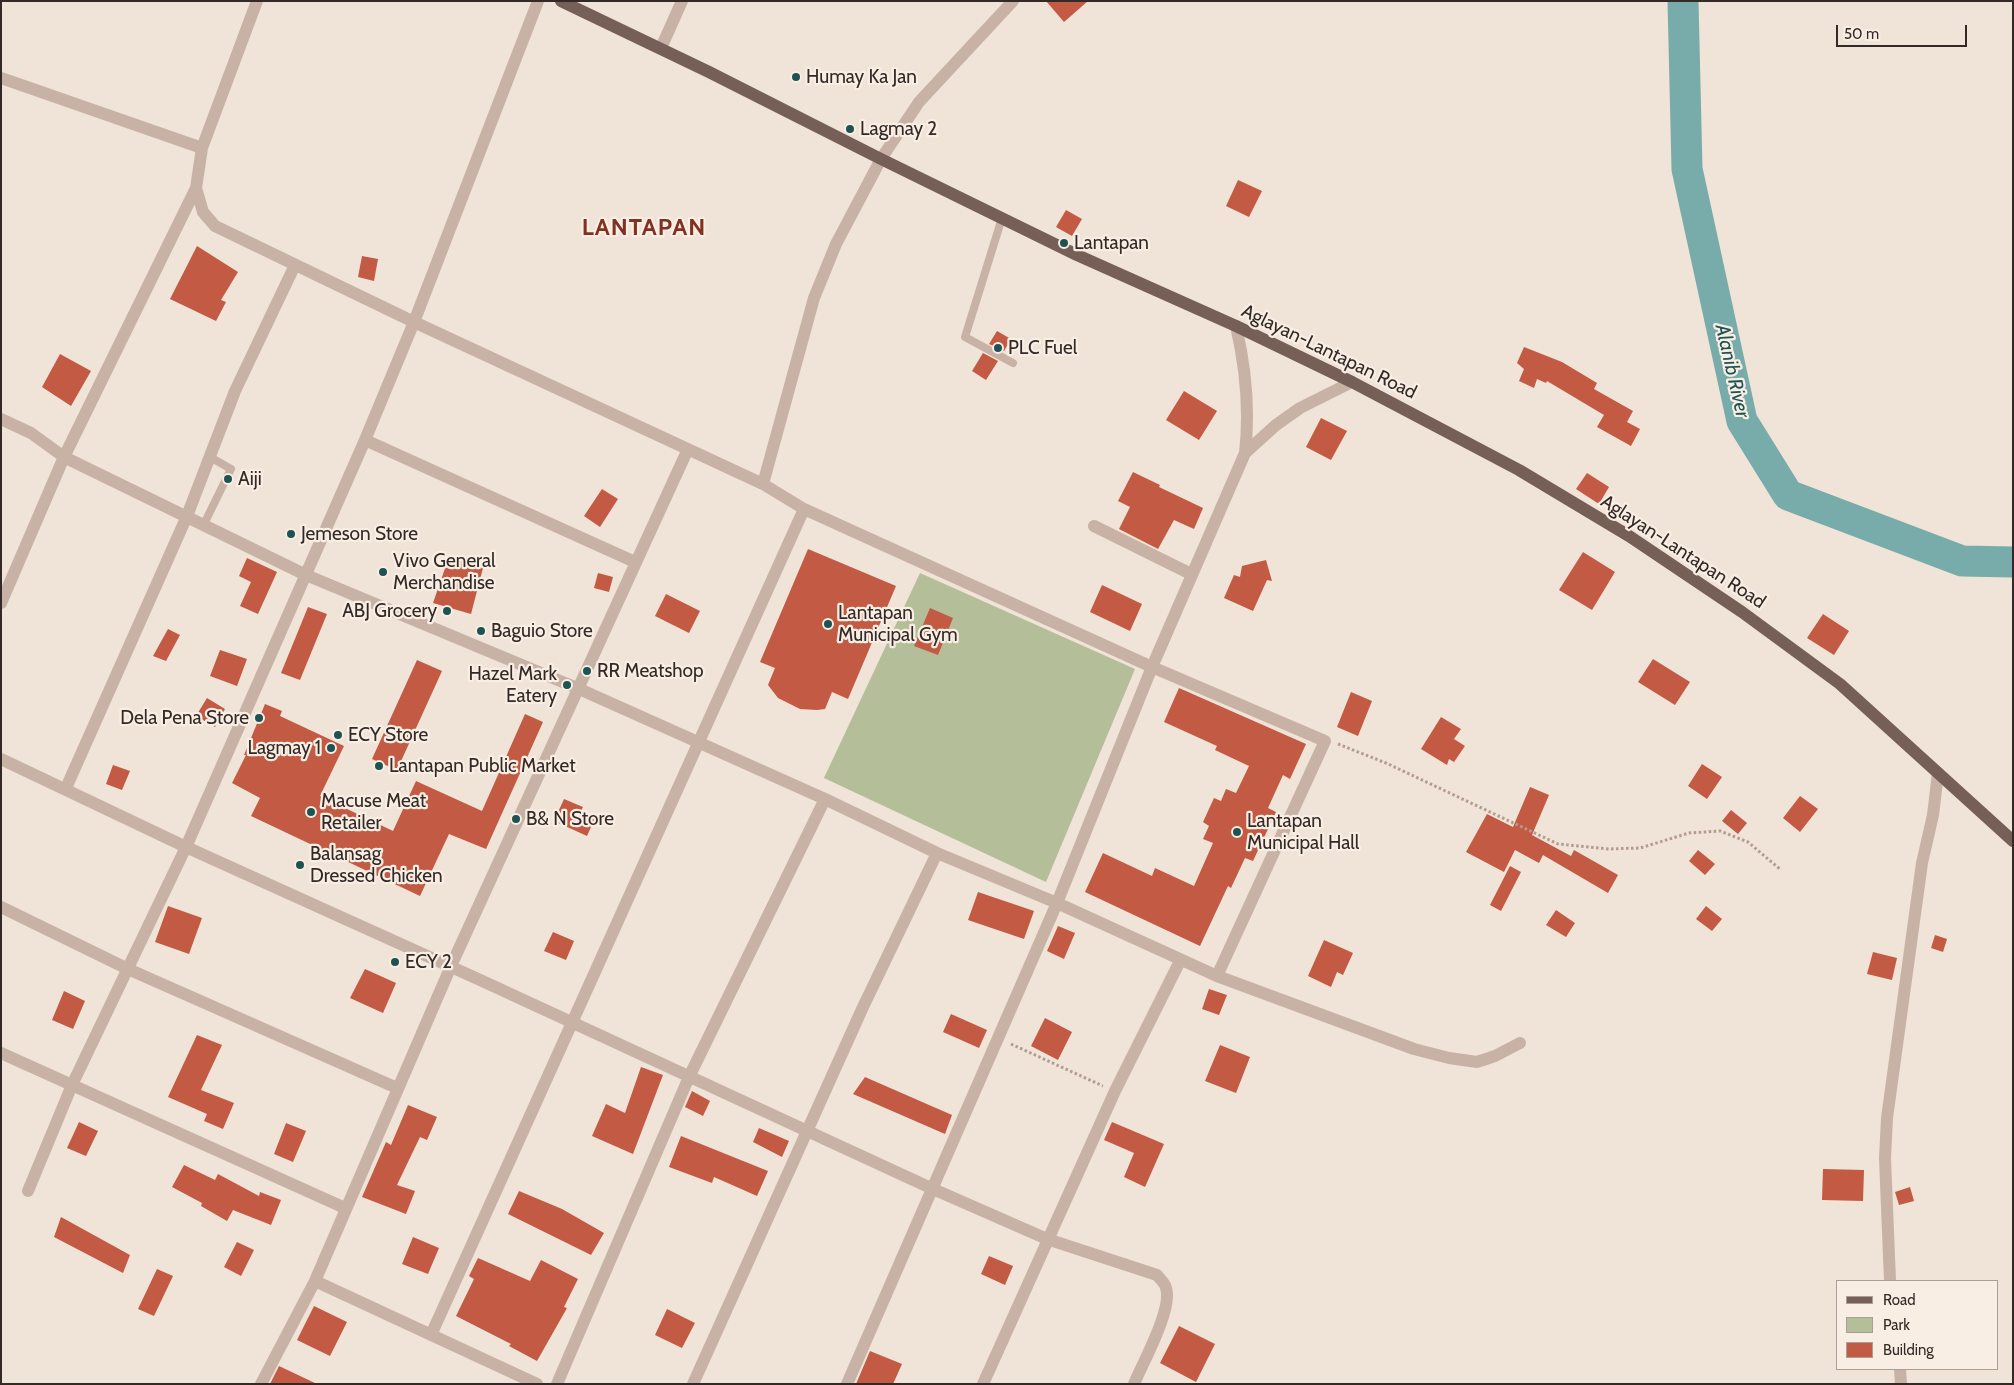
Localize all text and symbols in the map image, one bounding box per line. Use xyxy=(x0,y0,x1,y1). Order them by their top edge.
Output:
scale bar xyxy=(1839,15,1970,47)
text: 50 m xyxy=(1844,25,1879,43)
place label: Humay Ka Jan xyxy=(806,66,917,88)
marker: Humay Ka Jan xyxy=(790,71,802,83)
place label: Lagmay 2 xyxy=(860,118,937,140)
marker: Lagmay 2 xyxy=(844,123,856,135)
district label: LANTAPAN xyxy=(581,214,707,242)
place label: Lantapan xyxy=(1074,232,1149,254)
marker: Lantapan xyxy=(1058,237,1070,249)
street label: Aglayan-Lantapan Road xyxy=(1238,300,1420,404)
water label: Alanib River xyxy=(1710,322,1754,420)
place label: PLC Fuel xyxy=(1008,337,1077,359)
marker: PLC Fuel xyxy=(992,342,1004,354)
place label: Aiji xyxy=(238,468,262,490)
marker: Aiji xyxy=(222,473,234,485)
street label: Aglayan-Lantapan Road xyxy=(1596,490,1770,614)
place label: Jemeson Store xyxy=(301,523,418,545)
marker: Jemeson Store xyxy=(285,528,297,540)
place label: Vivo General Merchandise xyxy=(393,550,496,594)
marker: Vivo General Merchandise xyxy=(377,566,389,578)
place label: ABJ Grocery xyxy=(342,600,437,622)
place label: Lantapan Municipal Gym xyxy=(838,602,958,646)
marker: ABJ Grocery xyxy=(441,605,453,617)
marker: Lantapan Municipal Gym xyxy=(822,618,834,630)
place label: Baguio Store xyxy=(491,620,593,642)
marker: Baguio Store xyxy=(475,625,487,637)
place label: RR Meatshop xyxy=(597,660,704,682)
place label: Hazel Mark Eatery xyxy=(468,663,557,707)
marker: RR Meatshop xyxy=(581,665,593,677)
marker: Hazel Mark Eatery xyxy=(561,679,573,691)
place label: Dela Pena Store xyxy=(120,707,249,729)
marker: Dela Pena Store xyxy=(253,712,265,724)
place label: ECY Store xyxy=(348,724,428,746)
marker: ECY Store xyxy=(332,729,344,741)
place label: Lagmay 1 xyxy=(247,737,321,759)
marker: Lagmay 1 xyxy=(325,742,337,754)
place label: Lantapan Public Market xyxy=(389,755,576,777)
marker: Lantapan Public Market xyxy=(373,760,385,772)
place label: Macuse Meat Retailer xyxy=(321,790,426,834)
marker: Macuse Meat Retailer xyxy=(305,806,317,818)
place label: B& N Store xyxy=(526,808,614,830)
place label: Lantapan Municipal Hall xyxy=(1247,810,1359,854)
marker: B& N Store xyxy=(510,813,522,825)
marker: Lantapan Municipal Hall xyxy=(1231,826,1243,838)
place label: Balansag Dressed Chicken xyxy=(310,843,443,887)
marker: Balansag Dressed Chicken xyxy=(294,859,306,871)
place label: ECY 2 xyxy=(405,951,452,973)
marker: ECY 2 xyxy=(389,956,401,968)
legend xyxy=(1836,1280,1999,1370)
text: Road xyxy=(1883,1291,1916,1309)
text: Park xyxy=(1883,1316,1910,1334)
text: Building xyxy=(1883,1341,1934,1359)

